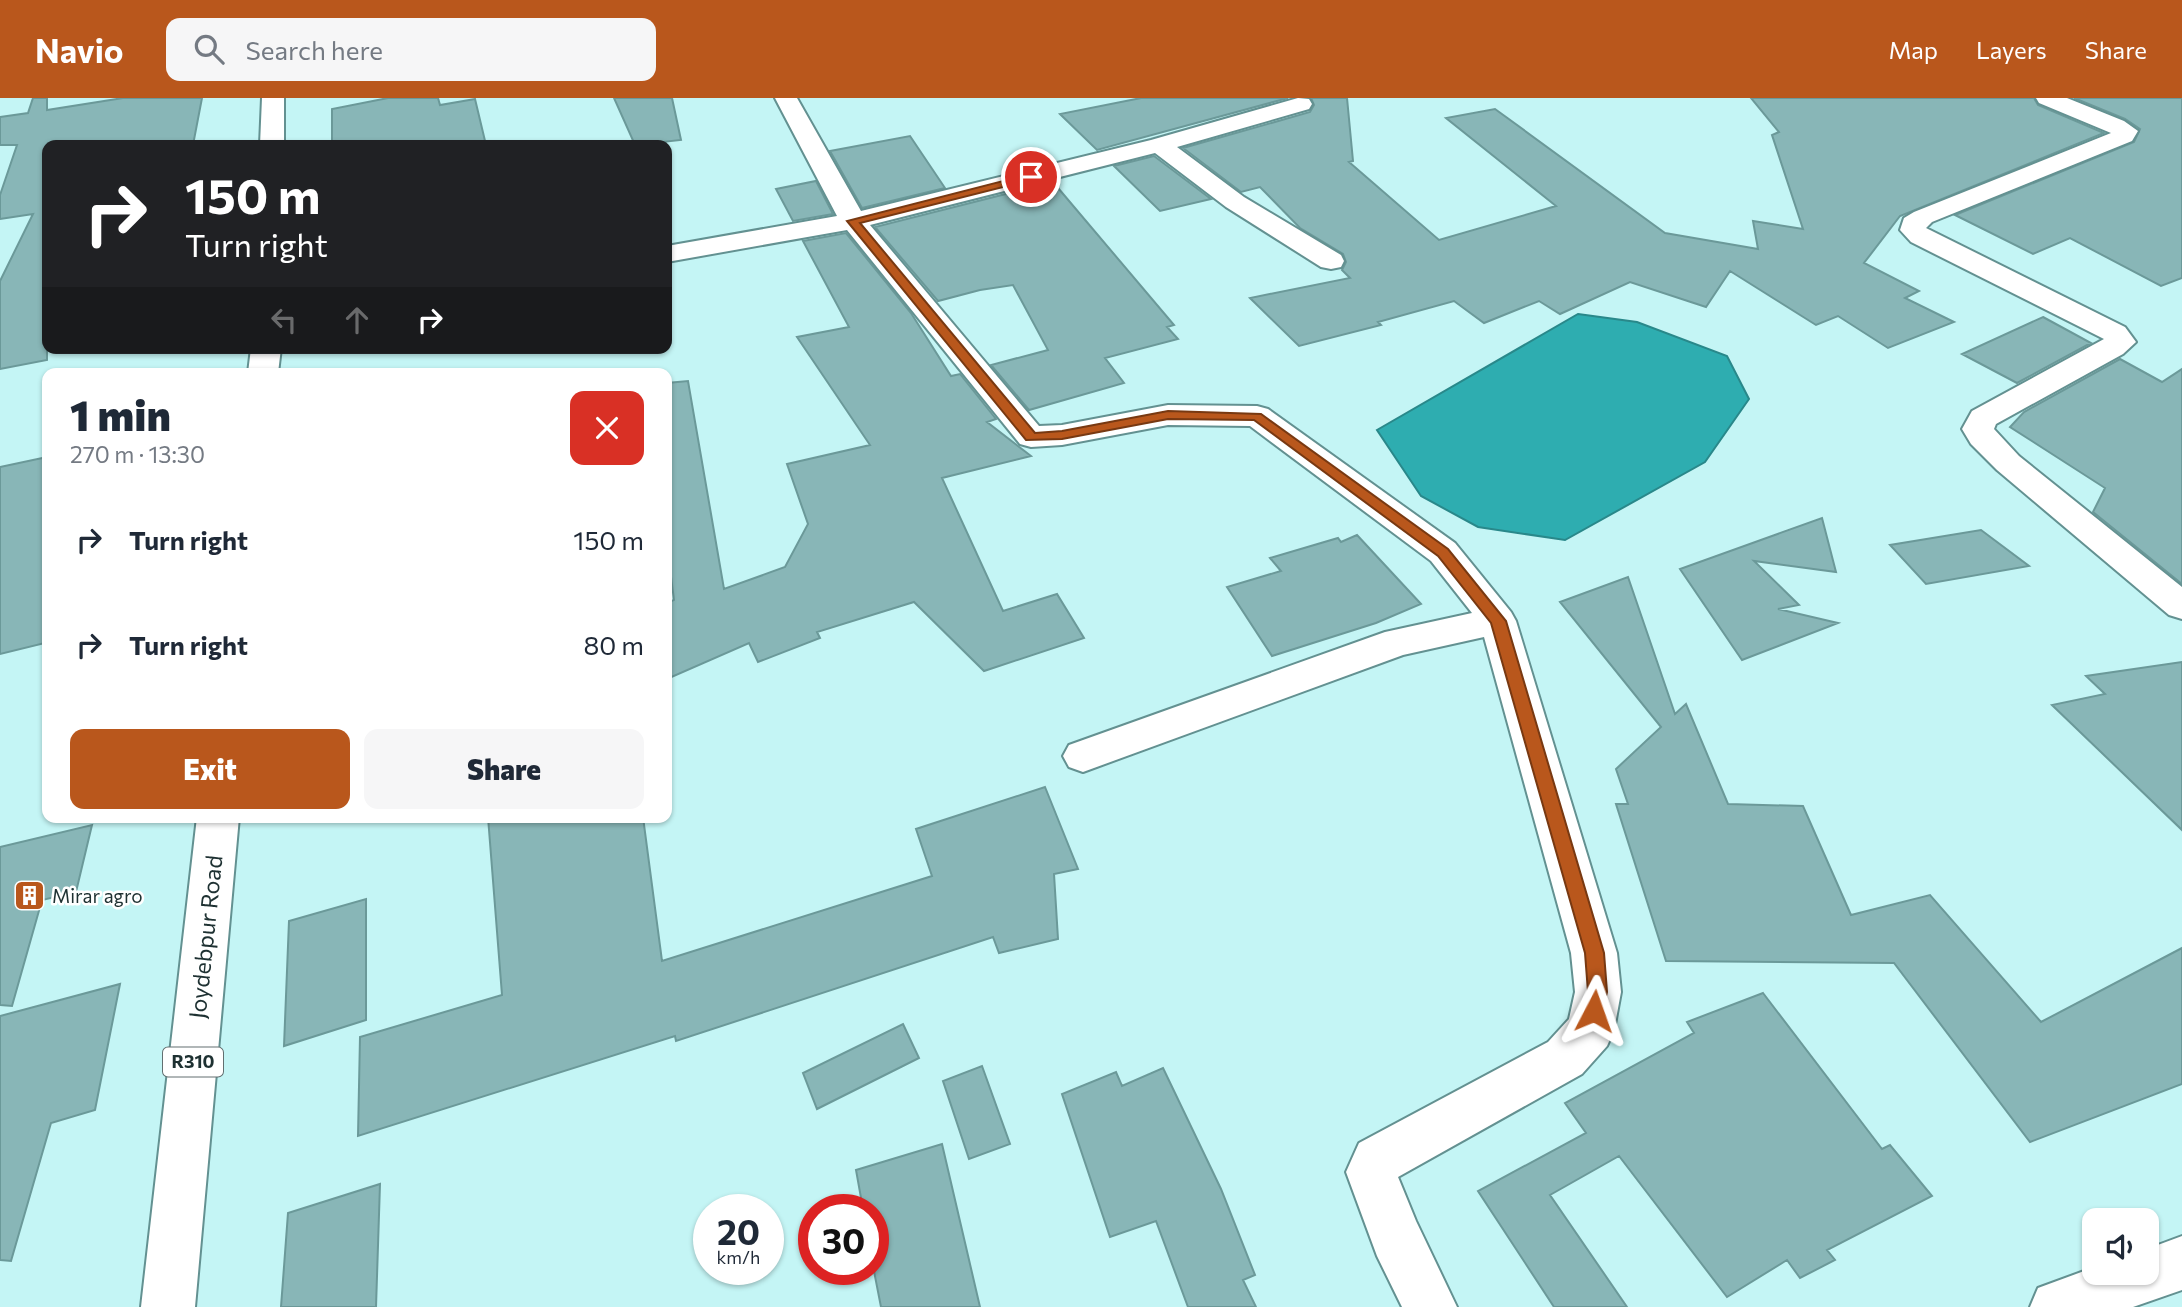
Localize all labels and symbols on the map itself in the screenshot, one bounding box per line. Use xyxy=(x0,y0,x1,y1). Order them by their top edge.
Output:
pin xyxy=(1001,147,1061,207)
street label: Joydebpur Road xyxy=(182,854,228,1020)
building icon: Mirar agro xyxy=(12,879,46,913)
place label: Mirar agro xyxy=(52,884,143,907)
position arrow xyxy=(1557,974,1631,1048)
road number: R310 xyxy=(163,1048,223,1077)
speed limit sign: 30 xyxy=(798,1194,889,1285)

